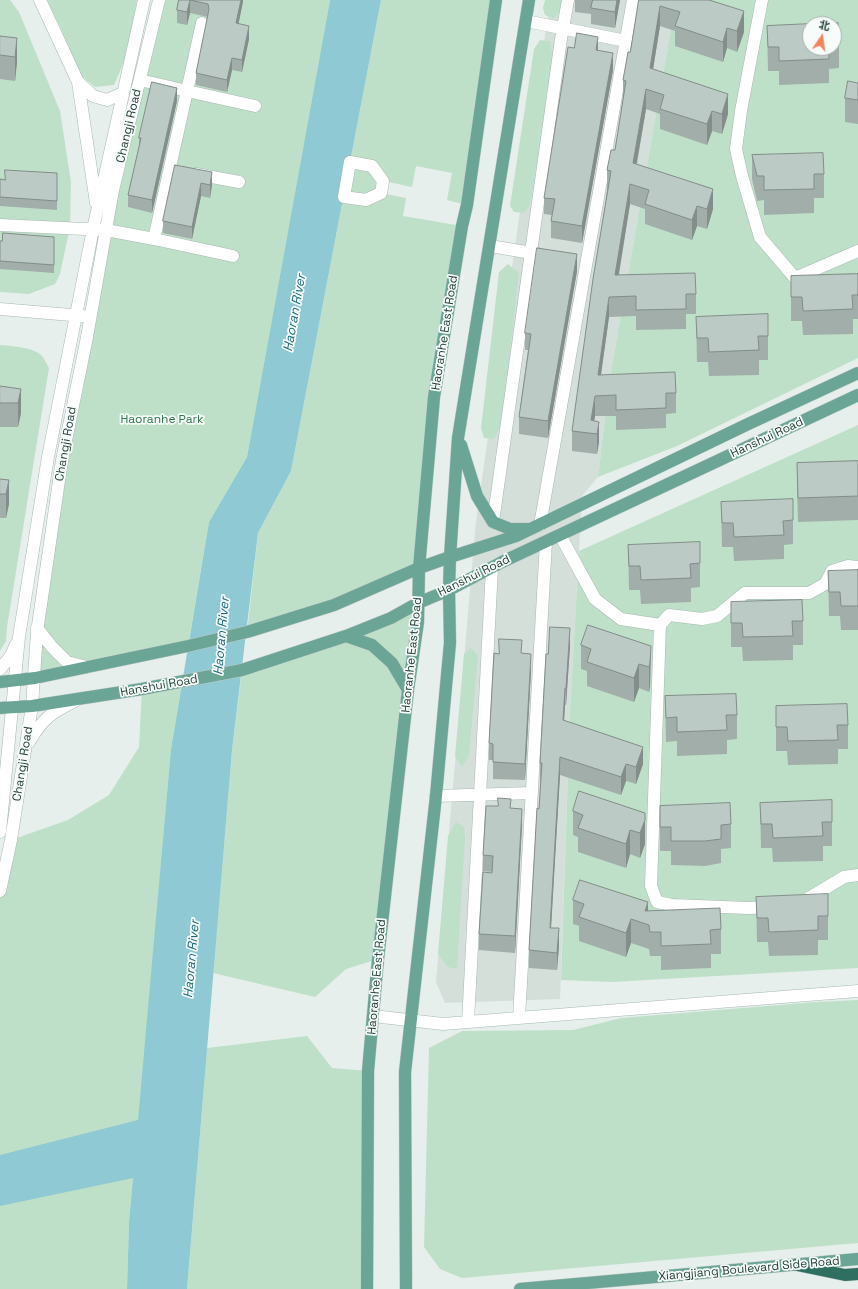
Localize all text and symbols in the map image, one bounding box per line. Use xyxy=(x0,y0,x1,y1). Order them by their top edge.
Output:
north arrow xyxy=(802,16,842,56)
text: 北 xyxy=(818,17,831,33)
street label: Changji Road xyxy=(113,88,145,164)
water label: Haoran River xyxy=(281,273,309,353)
street label: Haoranhe East Road xyxy=(429,275,461,391)
street label: Changji Road xyxy=(52,406,80,482)
park label: Haoranhe Park xyxy=(120,413,204,427)
street label: Hanshui Road xyxy=(728,415,806,461)
street label: Hanshui Road xyxy=(436,552,512,600)
water label: Haoran River xyxy=(211,596,233,676)
street label: Haoranhe East Road xyxy=(399,597,425,713)
street label: Hanshui Road xyxy=(119,672,199,700)
street label: Changji Road xyxy=(10,726,36,802)
water label: Haoran River xyxy=(181,919,203,999)
street label: Haoranhe East Road xyxy=(365,919,389,1035)
street label: Xiangjiang Boulevard Side Road xyxy=(658,1254,840,1284)

